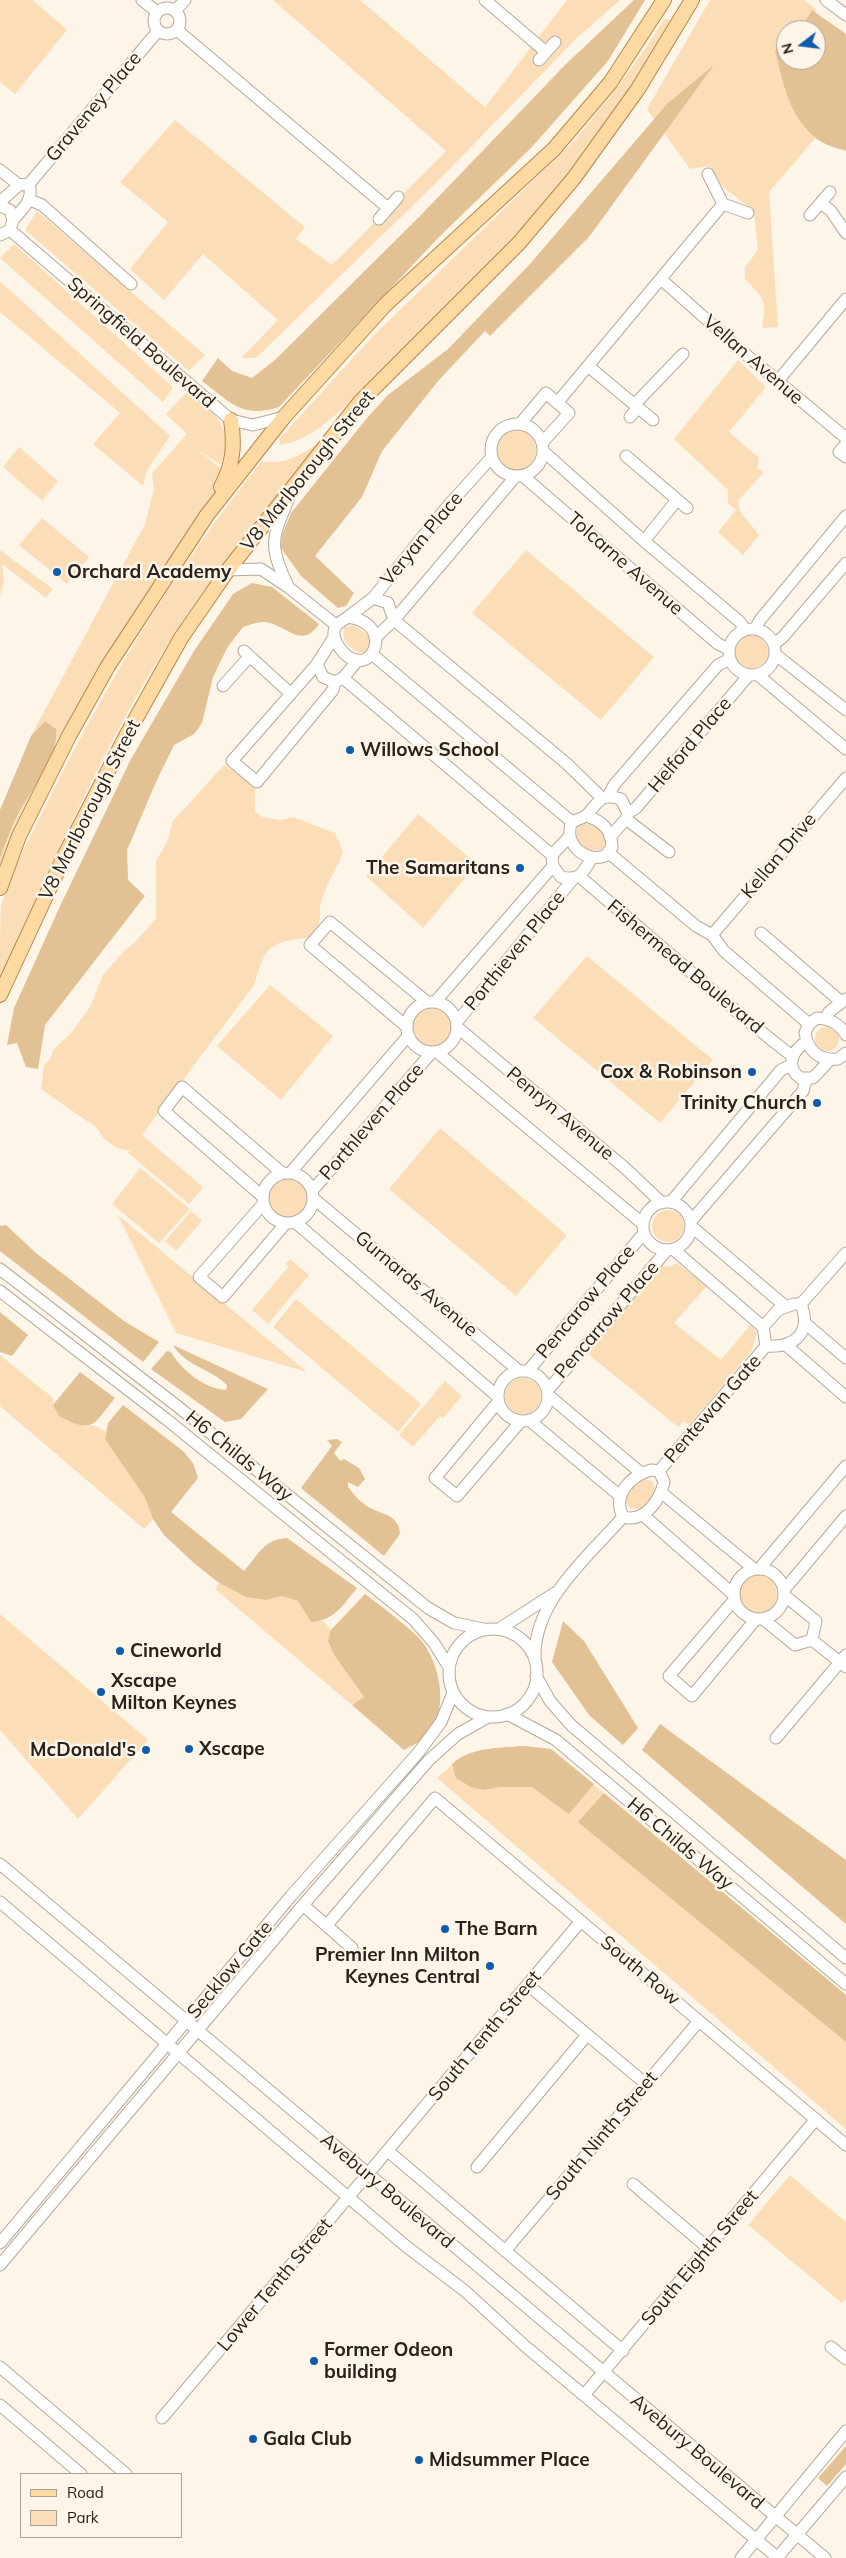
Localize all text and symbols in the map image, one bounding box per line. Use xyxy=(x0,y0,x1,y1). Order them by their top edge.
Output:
north arrow xyxy=(776,20,826,70)
text: N xyxy=(777,41,798,56)
street label: Graveney Place xyxy=(41,47,147,167)
street label: Springfield Boulevard xyxy=(62,273,220,413)
street label: Vellan Avenue xyxy=(698,310,808,410)
street label: V8 Marlborough Street xyxy=(236,386,380,556)
street label: Veryan Place xyxy=(376,488,468,590)
street label: Tolcarne Avenue xyxy=(563,508,687,620)
place label: Orchard Academy xyxy=(67,561,231,583)
marker: Orchard Academy xyxy=(51,566,63,578)
street label: Helford Place xyxy=(644,693,736,797)
street label: V8 Marlborough Street xyxy=(35,716,145,904)
place label: Willows School xyxy=(360,739,499,761)
marker: Willows School xyxy=(344,744,356,756)
street label: Kellan Drive xyxy=(737,809,821,903)
place label: The Samaritans xyxy=(366,857,510,879)
marker: The Samaritans xyxy=(514,862,526,874)
street label: Porthieven Place xyxy=(460,887,570,1015)
street label: Fishermead Boulevard xyxy=(602,895,768,1039)
street label: Porthleven Place xyxy=(315,1059,429,1185)
place label: Cox & Robinson xyxy=(600,1061,742,1083)
street label: Penryn Avenue xyxy=(502,1062,618,1166)
marker: Cox & Robinson xyxy=(746,1066,758,1078)
place label: Trinity Church xyxy=(681,1092,807,1114)
marker: Trinity Church xyxy=(811,1097,823,1109)
street label: Gurnards Avenue xyxy=(350,1226,482,1342)
street label: Pencarow Place xyxy=(532,1241,640,1363)
street label: Pencarrow Place xyxy=(550,1257,664,1383)
street label: Pentewan Gate xyxy=(660,1350,766,1468)
street label: H6 Childs Way xyxy=(181,1406,297,1506)
place label: Cineworld xyxy=(130,1640,222,1662)
marker: Cineworld xyxy=(114,1645,126,1657)
place label: Xscape Milton Keynes xyxy=(111,1670,237,1714)
marker: Xscape Milton Keynes xyxy=(95,1686,107,1698)
place label: Xscape xyxy=(199,1738,265,1760)
place label: McDonald's xyxy=(30,1739,136,1761)
marker: Xscape xyxy=(183,1743,195,1755)
marker: McDonald's xyxy=(140,1744,152,1756)
street label: H6 Childs Way xyxy=(622,1793,738,1895)
street label: Secklow Gate xyxy=(183,1917,277,2023)
place label: The Barn xyxy=(455,1918,538,1940)
marker: The Barn xyxy=(439,1923,451,1935)
street label: South Row xyxy=(596,1931,684,2011)
place label: Premier Inn Milton Keynes Central xyxy=(315,1944,480,1988)
marker: Premier Inn Milton Keynes Central xyxy=(484,1960,496,1972)
street label: South Tenth Street xyxy=(424,1966,546,2106)
street label: South Ninth Street xyxy=(541,2067,663,2205)
street label: Avebury Boulevard xyxy=(315,2128,459,2254)
street label: South Eighth Street xyxy=(637,2186,763,2330)
street label: Lower Tenth Street xyxy=(213,2214,337,2356)
place label: Former Odeon building xyxy=(324,2339,453,2383)
marker: Former Odeon building xyxy=(308,2355,320,2367)
street label: Avebury Boulevard xyxy=(625,2389,769,2515)
place label: Gala Club xyxy=(263,2428,352,2450)
marker: Gala Club xyxy=(247,2433,259,2445)
place label: Midsummer Place xyxy=(429,2449,590,2471)
marker: Midsummer Place xyxy=(413,2454,425,2466)
legend xyxy=(20,2473,182,2538)
text: Road xyxy=(67,2483,104,2502)
text: Park xyxy=(67,2508,99,2527)

